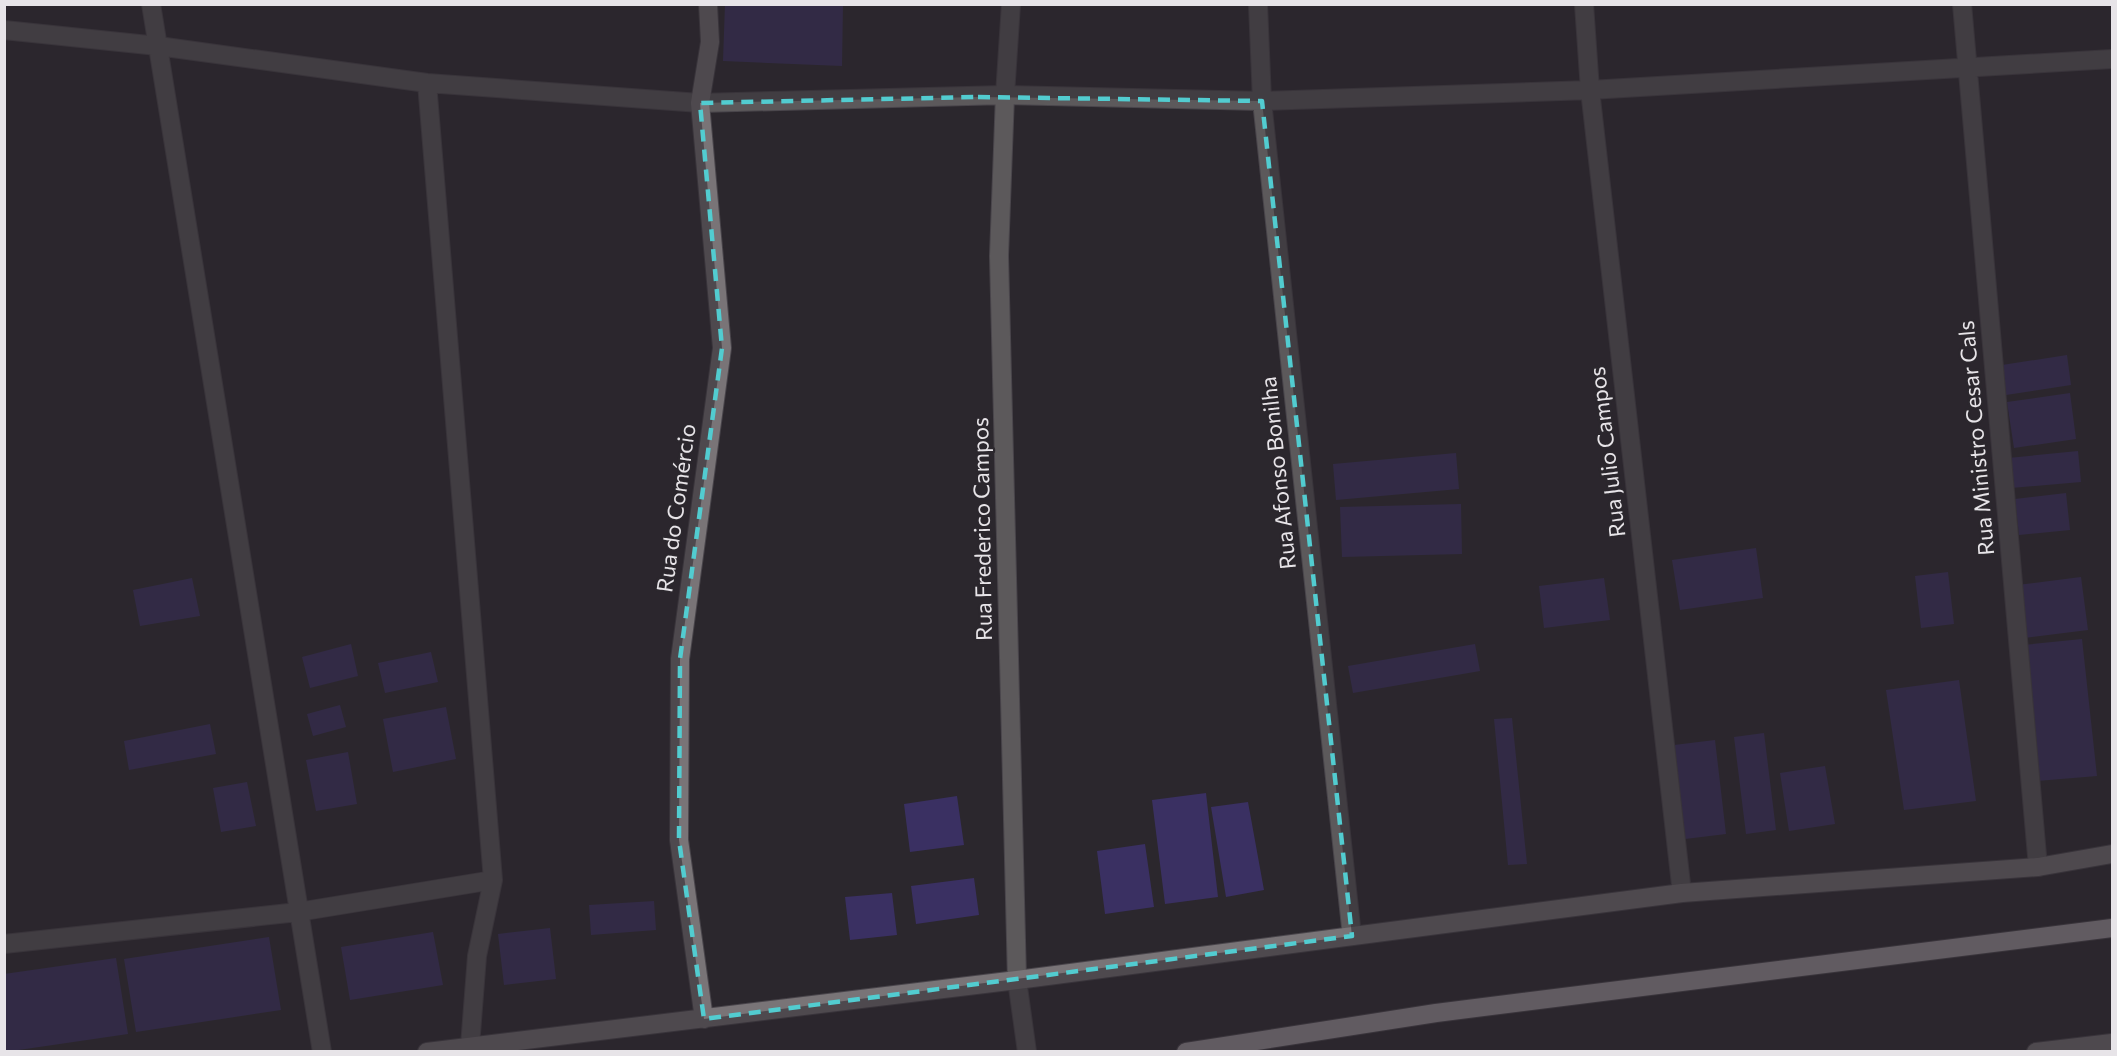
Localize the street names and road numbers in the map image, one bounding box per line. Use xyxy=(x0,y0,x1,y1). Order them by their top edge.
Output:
street label: Rua Ministro Cesar Cals xyxy=(1952,319,1999,557)
street label: Rua Julio Campos xyxy=(1583,365,1630,539)
street label: Rua Afonso Bonilha xyxy=(1254,375,1301,571)
street label: Rua Frederico Campos xyxy=(966,417,997,641)
street label: Rua do Comércio xyxy=(650,422,701,594)

